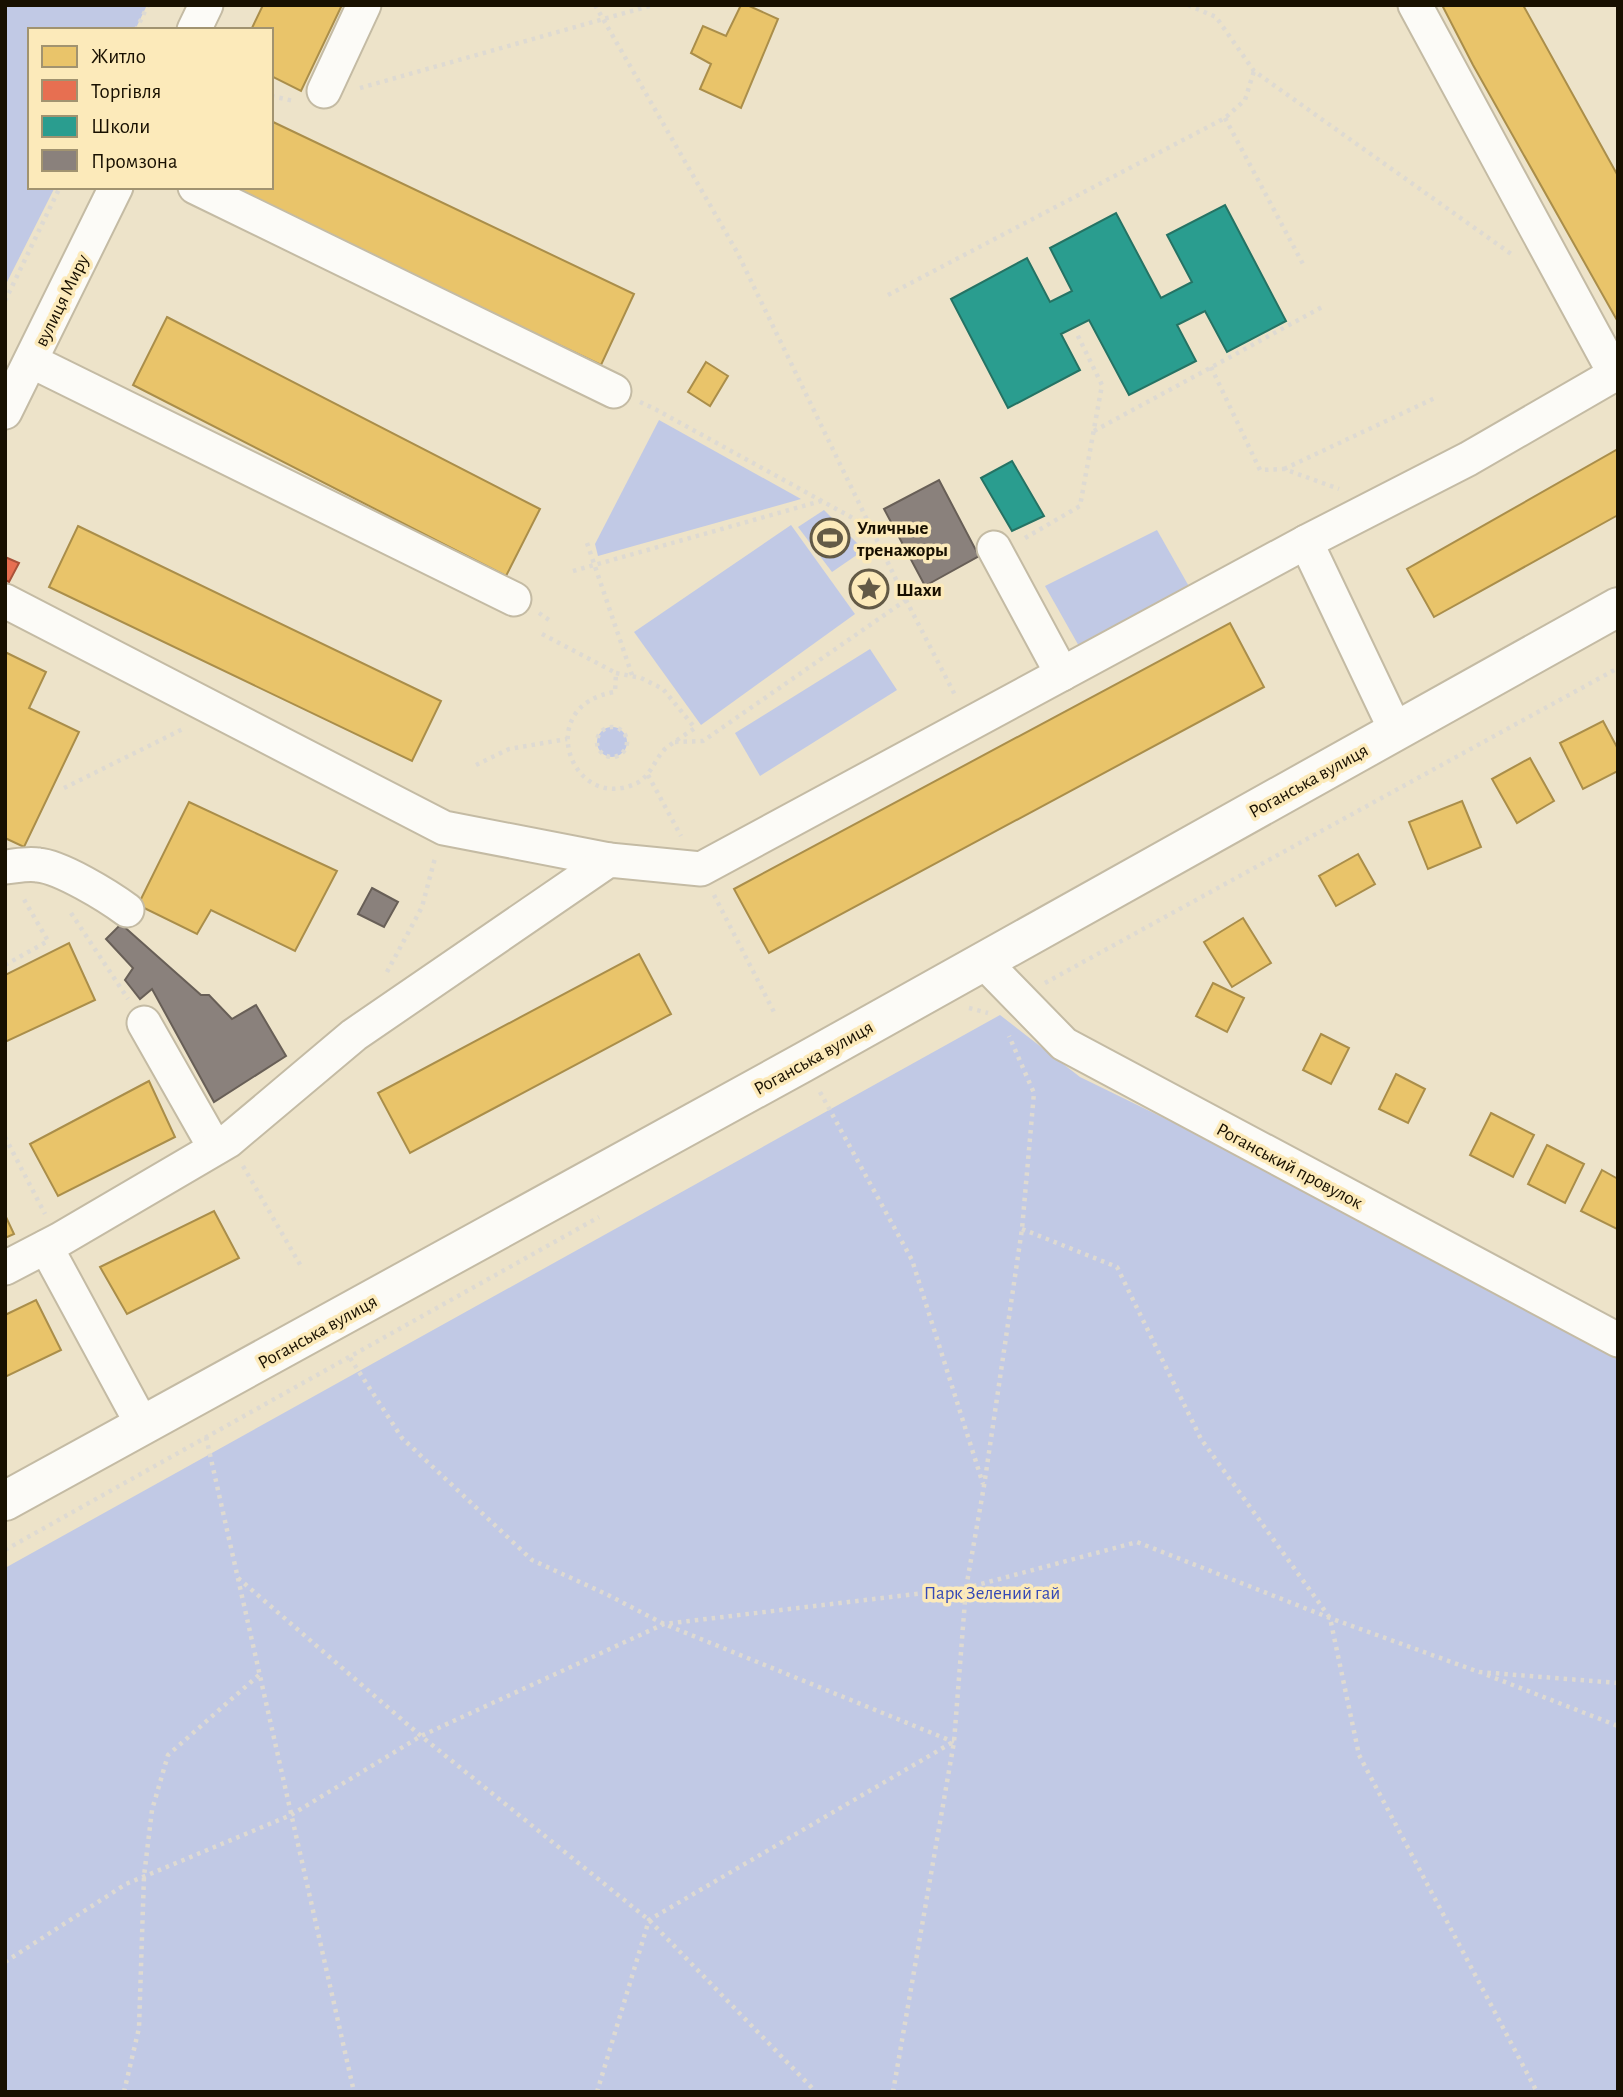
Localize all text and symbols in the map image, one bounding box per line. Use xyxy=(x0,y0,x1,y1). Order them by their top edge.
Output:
legend xyxy=(28,28,273,189)
text: Житло xyxy=(91,46,146,67)
text: Торгівля xyxy=(91,81,161,102)
text: Школи xyxy=(91,116,150,137)
text: Промзона xyxy=(91,151,178,172)
street label: вулиця Миру xyxy=(32,251,93,350)
sports icon: Уличные тренажоры xyxy=(809,517,851,559)
place label: Уличные тренажоры xyxy=(856,519,948,560)
place icon: Шахи xyxy=(848,568,890,610)
place label: Шахи xyxy=(896,581,942,600)
street label: Роганська вулиця xyxy=(1246,741,1372,822)
street label: Роганська вулиця xyxy=(751,1018,877,1099)
street label: Роганський провулок xyxy=(1213,1120,1366,1213)
street label: Роганська вулиця xyxy=(255,1292,381,1373)
park label: Парк Зелений гай xyxy=(924,1584,1060,1603)

